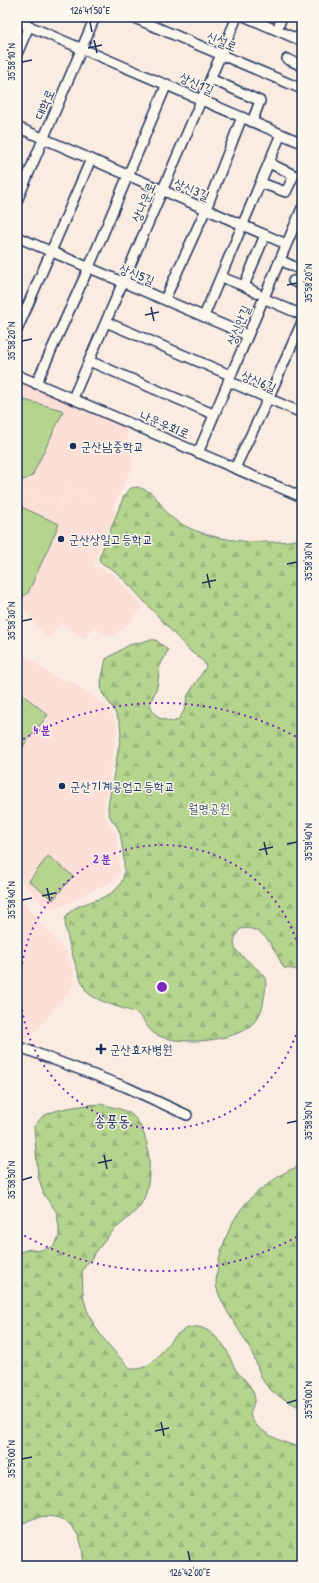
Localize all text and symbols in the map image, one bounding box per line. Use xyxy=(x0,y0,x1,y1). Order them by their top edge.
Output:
text: 126°41'50"E xyxy=(70,4,110,17)
street label: 신설로 xyxy=(204,27,240,55)
text: 35°58'10"N xyxy=(5,43,18,81)
street label: 상신1길 xyxy=(177,67,217,99)
street label: 대학로 xyxy=(30,86,58,122)
street label: 상신3길 xyxy=(171,173,213,205)
street label: 상나운로 xyxy=(127,179,159,225)
street label: 상신5길 xyxy=(117,259,157,289)
text: 35°58'20"N xyxy=(302,264,315,302)
street label: 상신안길 xyxy=(222,302,254,348)
text: 35°58'20"N xyxy=(5,322,18,360)
street label: 상신6길 xyxy=(239,366,279,396)
street label: 나운우회로 xyxy=(137,405,193,443)
place label: 군산남중학교 xyxy=(81,437,144,455)
marker: 군산남중학교 xyxy=(68,441,78,451)
place label: 군산상일고등학교 xyxy=(69,530,153,548)
marker: 군산상일고등학교 xyxy=(56,534,66,544)
text: 35°58'30"N xyxy=(302,543,315,581)
text: 35°58'30"N xyxy=(5,602,18,640)
text: 4 분 xyxy=(34,721,51,738)
place label: 군산기계공업고등학교 xyxy=(70,777,175,795)
marker: 군산기계공업고등학교 xyxy=(57,781,67,791)
park label: 월명공원 xyxy=(188,799,230,817)
text: 35°58'40"N xyxy=(302,823,315,861)
text: 2 분 xyxy=(93,850,111,867)
text: 35°58'40"N xyxy=(5,881,18,919)
centre of rings xyxy=(155,980,169,994)
place label: 군산효자병원 xyxy=(110,1040,173,1058)
marker: 군산효자병원 xyxy=(95,1043,107,1055)
text: 35°58'50"N xyxy=(302,1102,315,1140)
district label: 송풍동 xyxy=(94,1110,130,1131)
text: 35°58'50"N xyxy=(5,1161,18,1199)
text: 35°59'00"N xyxy=(302,1381,315,1419)
text: 35°59'00"N xyxy=(5,1440,18,1478)
text: 126°42'00"E xyxy=(169,1566,211,1579)

